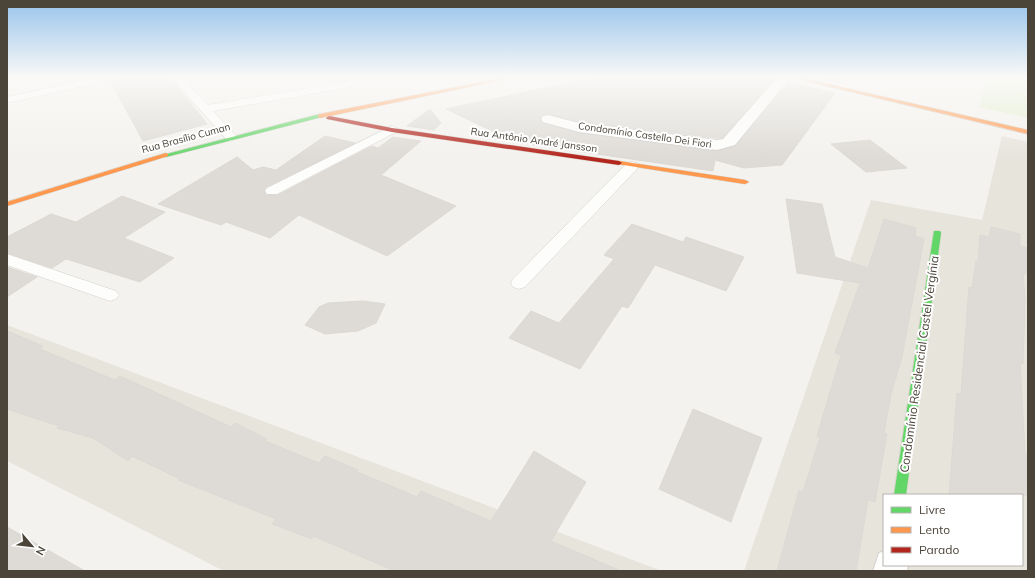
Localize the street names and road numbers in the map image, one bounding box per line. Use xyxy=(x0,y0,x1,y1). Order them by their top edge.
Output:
street label: Condomínio Castello Dei Fiori xyxy=(577,119,713,151)
street label: Rua Brasílio Cuman xyxy=(140,120,232,156)
street label: Rua Antônio André Jansson xyxy=(470,125,598,155)
street label: Condomínio Residencial Castel Vergínia xyxy=(896,255,942,473)

